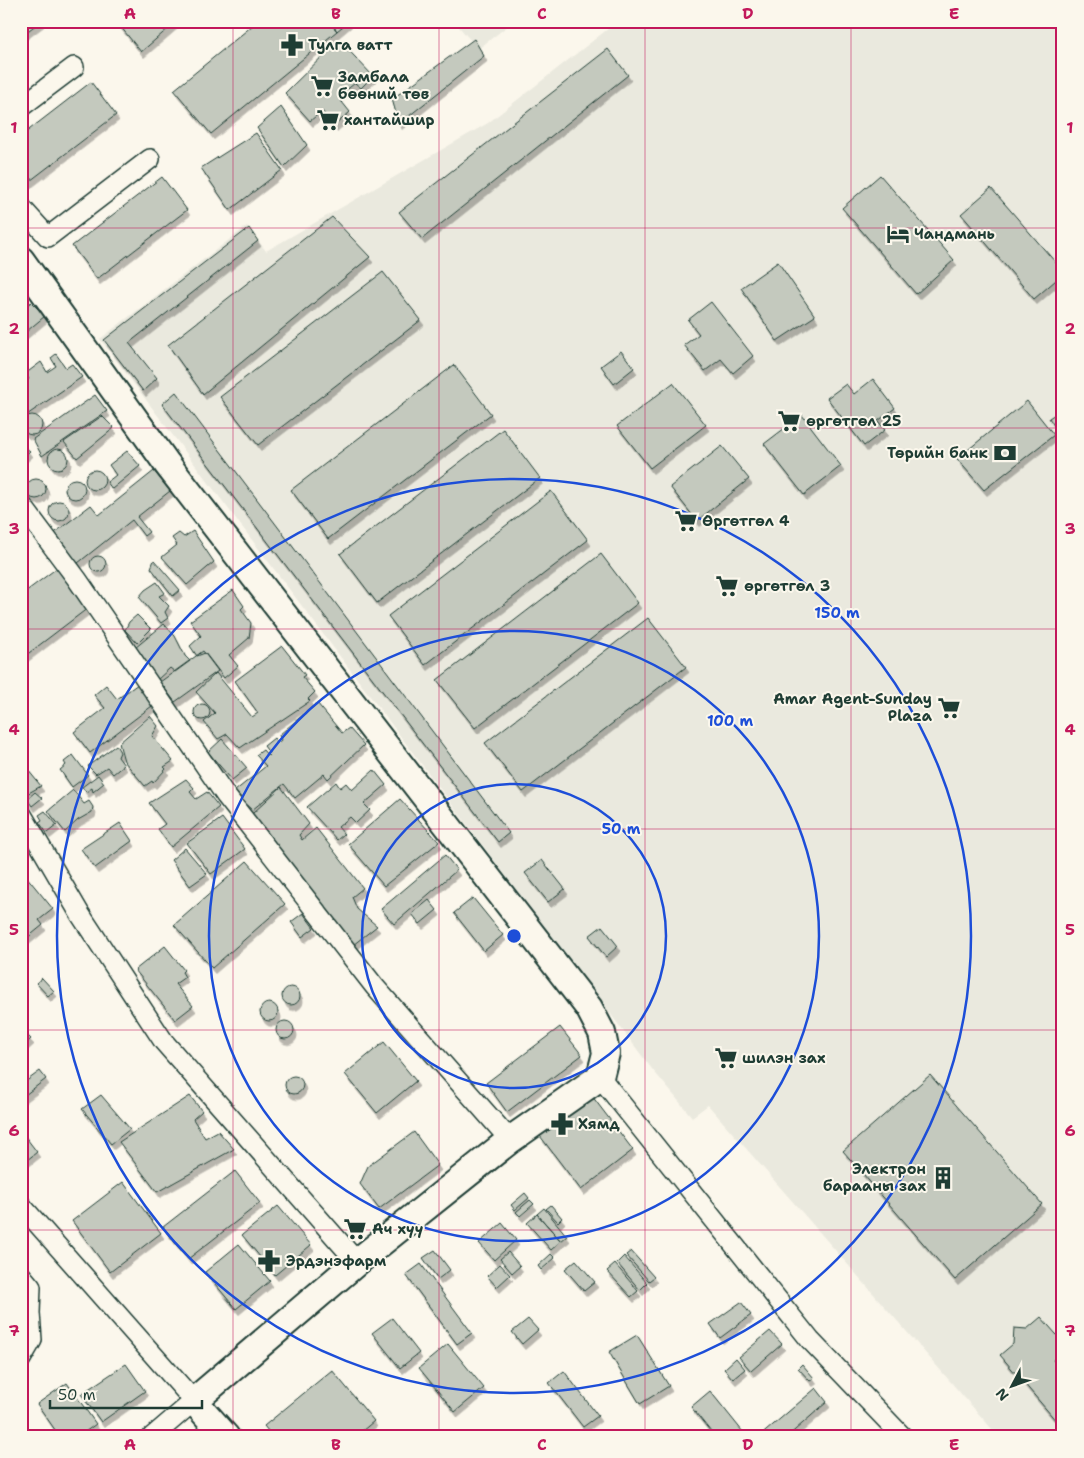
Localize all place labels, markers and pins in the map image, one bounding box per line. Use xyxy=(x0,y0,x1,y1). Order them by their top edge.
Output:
pharmacy icon: Тулга ватт xyxy=(279,32,305,58)
place label: Тулга ватт xyxy=(308,35,393,55)
place label: Замбала бөөний төв xyxy=(338,67,429,104)
supermarket icon: Замбала бөөний төв xyxy=(309,73,335,99)
supermarket icon: хантайшир xyxy=(315,107,341,133)
place label: хантайшир xyxy=(344,110,434,130)
hotel icon: Чандмань xyxy=(885,221,911,247)
place label: Чандмань xyxy=(914,224,995,244)
supermarket icon: өргөтгөл 25 xyxy=(776,408,802,434)
place label: өргөтгөл 25 xyxy=(806,411,901,431)
bank icon: Төрийн банк xyxy=(992,440,1018,466)
place label: Төрийн банк xyxy=(887,443,989,463)
supermarket icon: Өргөтгөл 4 xyxy=(673,508,699,534)
place label: Өргөтгөл 4 xyxy=(702,511,790,531)
supermarket icon: өргөтгөл 3 xyxy=(714,573,740,599)
place label: өргөтгөл 3 xyxy=(744,576,830,596)
place label: Amar Agent-Sunday Plaza xyxy=(773,689,933,726)
supermarket icon: Amar Agent-Sunday Plaza xyxy=(936,695,962,721)
centre of rings xyxy=(505,927,523,945)
supermarket icon: шилэн зах xyxy=(713,1045,739,1071)
place label: шилэн зах xyxy=(742,1048,826,1068)
pharmacy icon: Хямд xyxy=(549,1111,575,1137)
place label: Хямд xyxy=(578,1114,620,1134)
place label: Электрон барааны зах xyxy=(823,1159,926,1196)
building icon: Электрон барааны зах xyxy=(930,1165,956,1191)
supermarket icon: Ач хүү xyxy=(342,1216,368,1242)
place label: Ач хүү xyxy=(372,1219,424,1239)
pharmacy icon: Эрдэнэфарм xyxy=(256,1248,282,1274)
place label: Эрдэнэфарм xyxy=(286,1251,387,1271)

